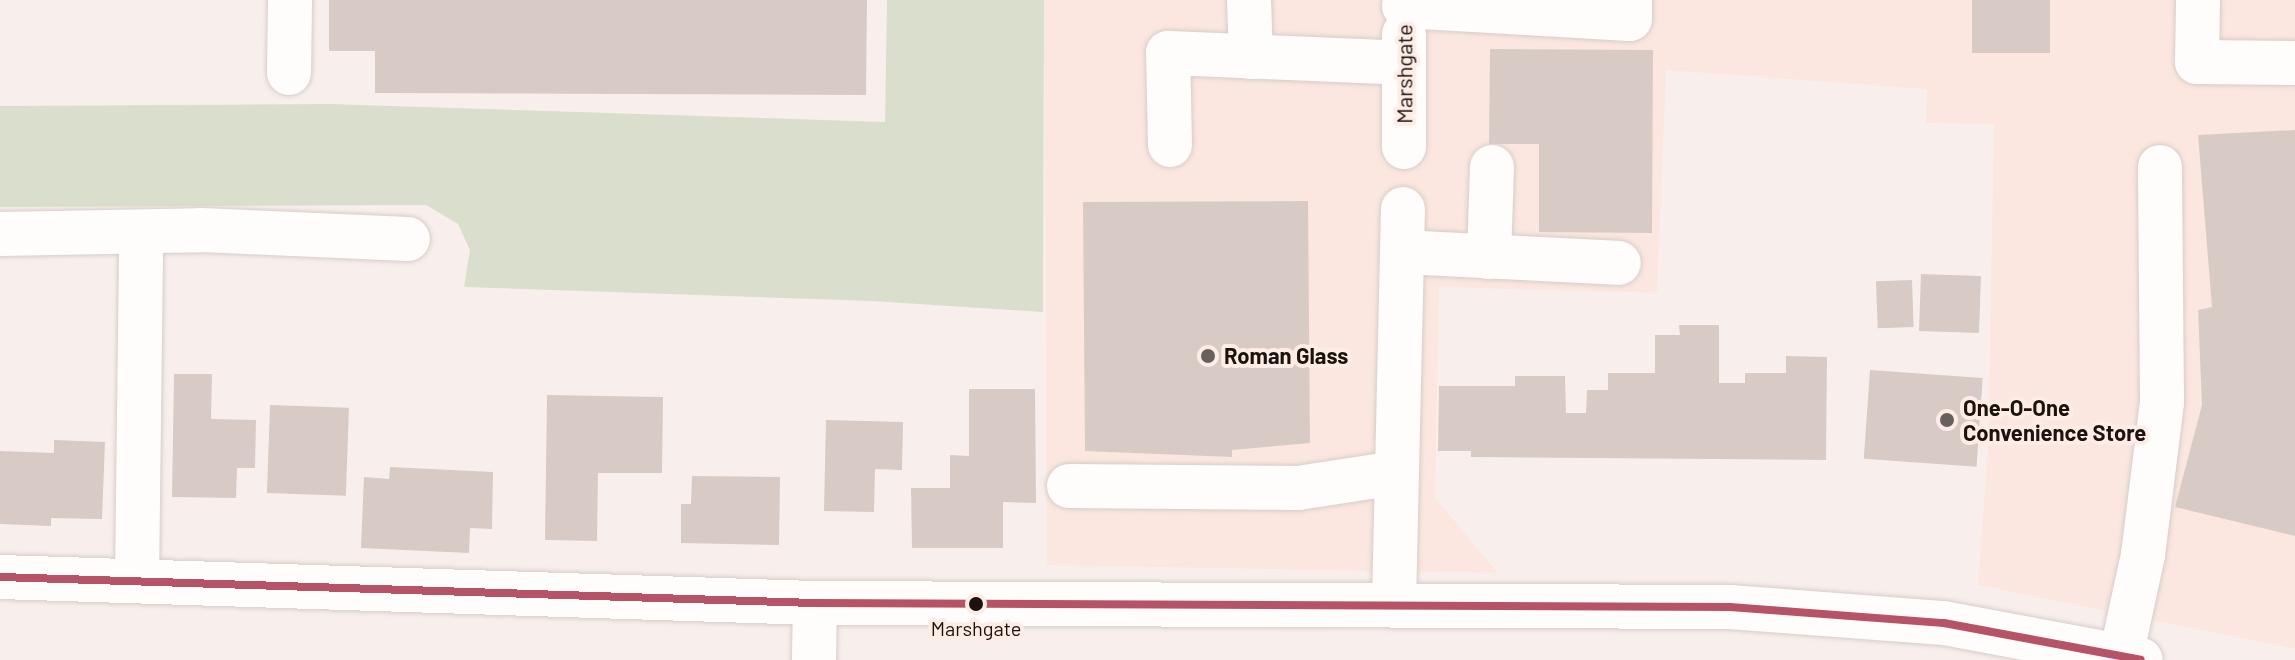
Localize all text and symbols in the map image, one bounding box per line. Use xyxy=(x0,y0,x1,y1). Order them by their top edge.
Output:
street label: Marshgate xyxy=(1391,24,1417,124)
place label: Roman Glass xyxy=(1224,343,1348,369)
marker: Roman Glass xyxy=(1199,347,1217,365)
place label: One-O-One Convenience Store xyxy=(1963,394,2146,446)
marker: One-O-One Convenience Store xyxy=(1938,411,1956,429)
marker: Marshgate xyxy=(968,596,984,612)
place label: Marshgate xyxy=(931,616,1021,640)

